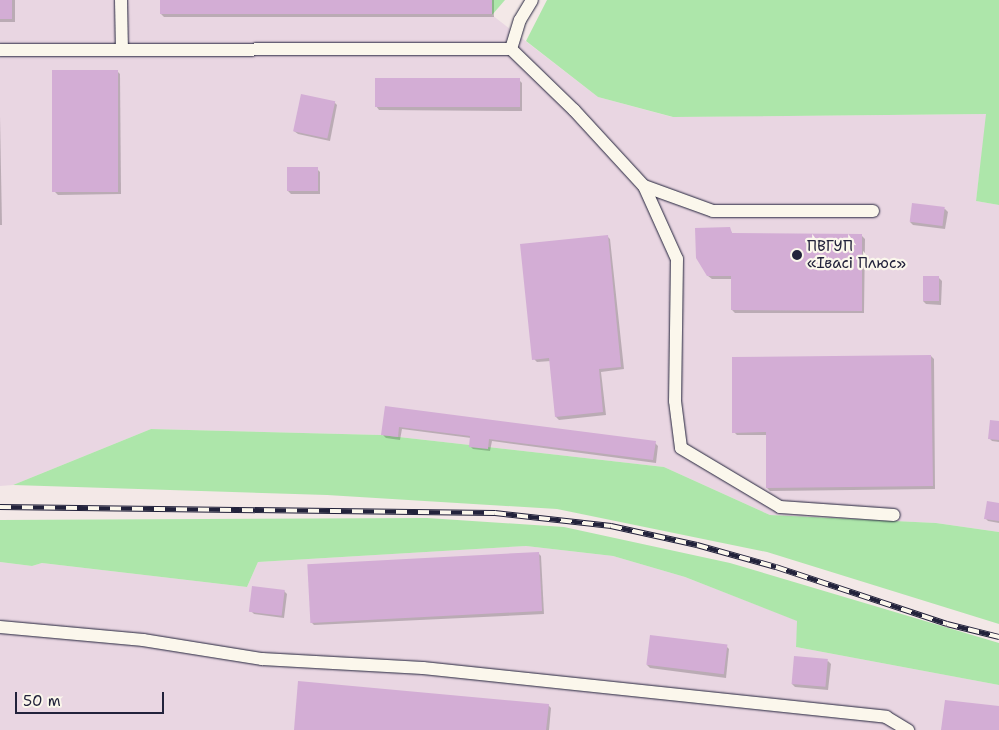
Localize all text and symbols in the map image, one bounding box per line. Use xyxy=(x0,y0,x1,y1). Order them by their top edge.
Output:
place label: ПВГУП «Івасі Плюс» xyxy=(807,237,906,272)
marker: ПВГУП «Івасі Плюс» xyxy=(791,249,803,261)
scale bar xyxy=(18,682,166,714)
text: 50 m xyxy=(23,691,61,711)

